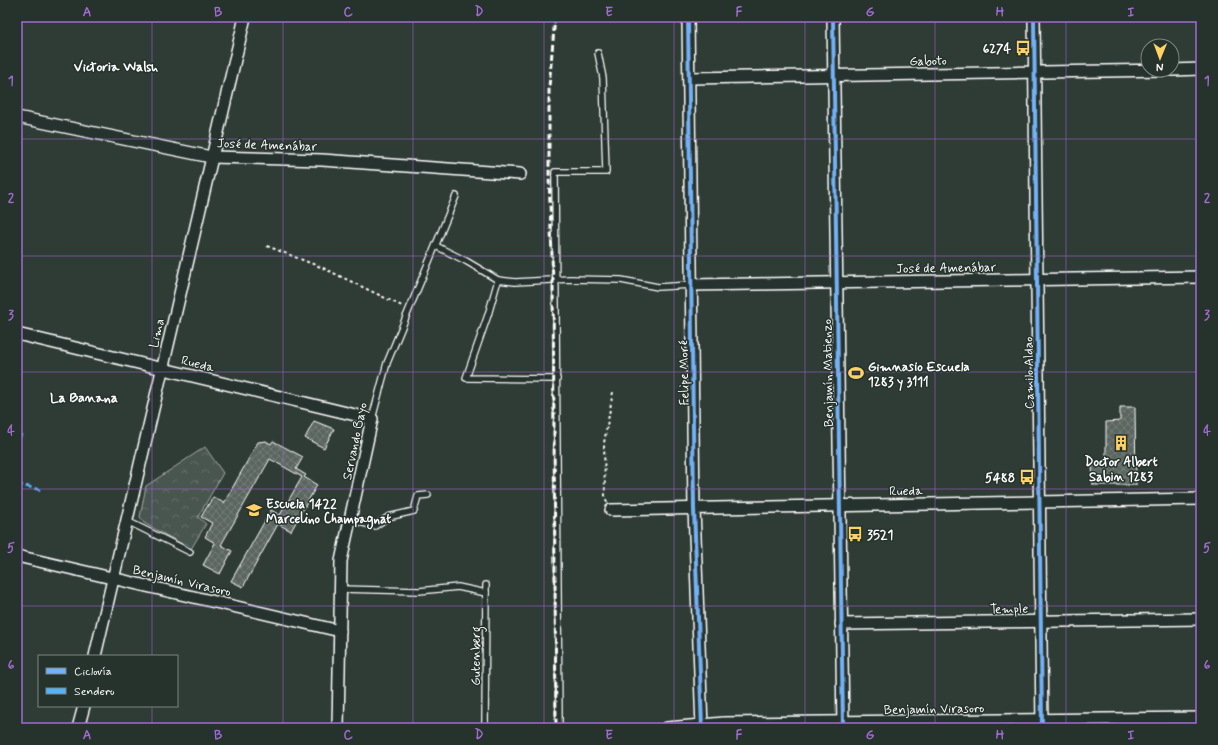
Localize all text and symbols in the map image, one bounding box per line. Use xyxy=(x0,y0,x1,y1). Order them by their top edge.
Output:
text: A xyxy=(83,4,91,21)
text: B xyxy=(214,4,223,21)
text: C xyxy=(343,4,353,21)
text: D xyxy=(475,4,484,21)
text: E xyxy=(605,4,613,21)
text: F xyxy=(736,4,743,21)
text: G xyxy=(866,4,875,21)
text: H xyxy=(996,4,1005,21)
text: I xyxy=(1128,4,1135,21)
north arrow xyxy=(1140,38,1180,78)
bus stop icon: 6274 xyxy=(1014,39,1032,57)
place label: 6274 xyxy=(983,41,1011,58)
street label: Gaboto xyxy=(909,53,947,70)
district label: Victoria Walsh xyxy=(74,58,159,76)
text: N xyxy=(1156,60,1164,74)
text: 1 xyxy=(8,73,14,90)
text: 1 xyxy=(1204,73,1210,90)
street label: José de Amenábar xyxy=(217,135,318,156)
text: 2 xyxy=(8,190,15,207)
text: 2 xyxy=(1204,190,1211,207)
street label: José de Amenábar xyxy=(896,259,997,278)
text: 3 xyxy=(8,307,14,324)
text: 3 xyxy=(1204,307,1210,324)
street label: Lima xyxy=(146,317,169,350)
street label: Benjamín Matienzo xyxy=(819,319,838,427)
street label: Camilo Aldao xyxy=(1020,337,1039,409)
street label: Felipe Moré xyxy=(675,340,694,406)
street label: Rueda xyxy=(179,352,216,377)
place label: Gimnasio Escuela 1283 y 3111 xyxy=(868,359,970,391)
sports icon: Gimnasio Escuela 1283 y 3111 xyxy=(847,364,865,382)
district label: La Banana xyxy=(50,389,118,407)
street label: Servando Bayo xyxy=(339,401,372,481)
text: 4 xyxy=(7,423,15,440)
text: 4 xyxy=(1203,423,1211,440)
building icon: Doctor Albert Sabin 1283 xyxy=(1112,434,1130,452)
place label: Doctor Albert Sabin 1283 xyxy=(1084,454,1158,486)
bus stop icon: 5488 xyxy=(1018,468,1036,486)
place label: 5488 xyxy=(985,470,1015,487)
street label: Rueda xyxy=(889,483,923,500)
place label: Escuela 1422 Marcelino Champagnat xyxy=(266,496,391,530)
school or university icon: Escuela 1422 Marcelino Champagnat xyxy=(245,501,263,519)
bus stop icon: 3521 xyxy=(846,525,864,543)
place label: 3521 xyxy=(867,527,894,544)
text: 5 xyxy=(7,540,15,557)
text: 5 xyxy=(1203,540,1211,557)
street label: Benjamín Virasoro xyxy=(131,562,233,601)
street label: Temple xyxy=(990,601,1029,618)
street label: Gutenberg xyxy=(468,626,487,686)
legend xyxy=(38,655,178,707)
text: 6 xyxy=(8,657,15,674)
text: 6 xyxy=(1204,657,1211,674)
text: Ciclovía xyxy=(74,664,112,680)
text: Sendero xyxy=(74,684,115,700)
street label: Benjamín Virasoro xyxy=(884,700,984,719)
text: A xyxy=(83,727,91,744)
text: B xyxy=(214,727,223,744)
text: C xyxy=(343,727,353,744)
text: D xyxy=(475,727,484,744)
text: E xyxy=(605,727,613,744)
text: F xyxy=(736,727,743,744)
text: G xyxy=(866,727,875,744)
text: H xyxy=(996,727,1005,744)
text: I xyxy=(1128,727,1135,744)

